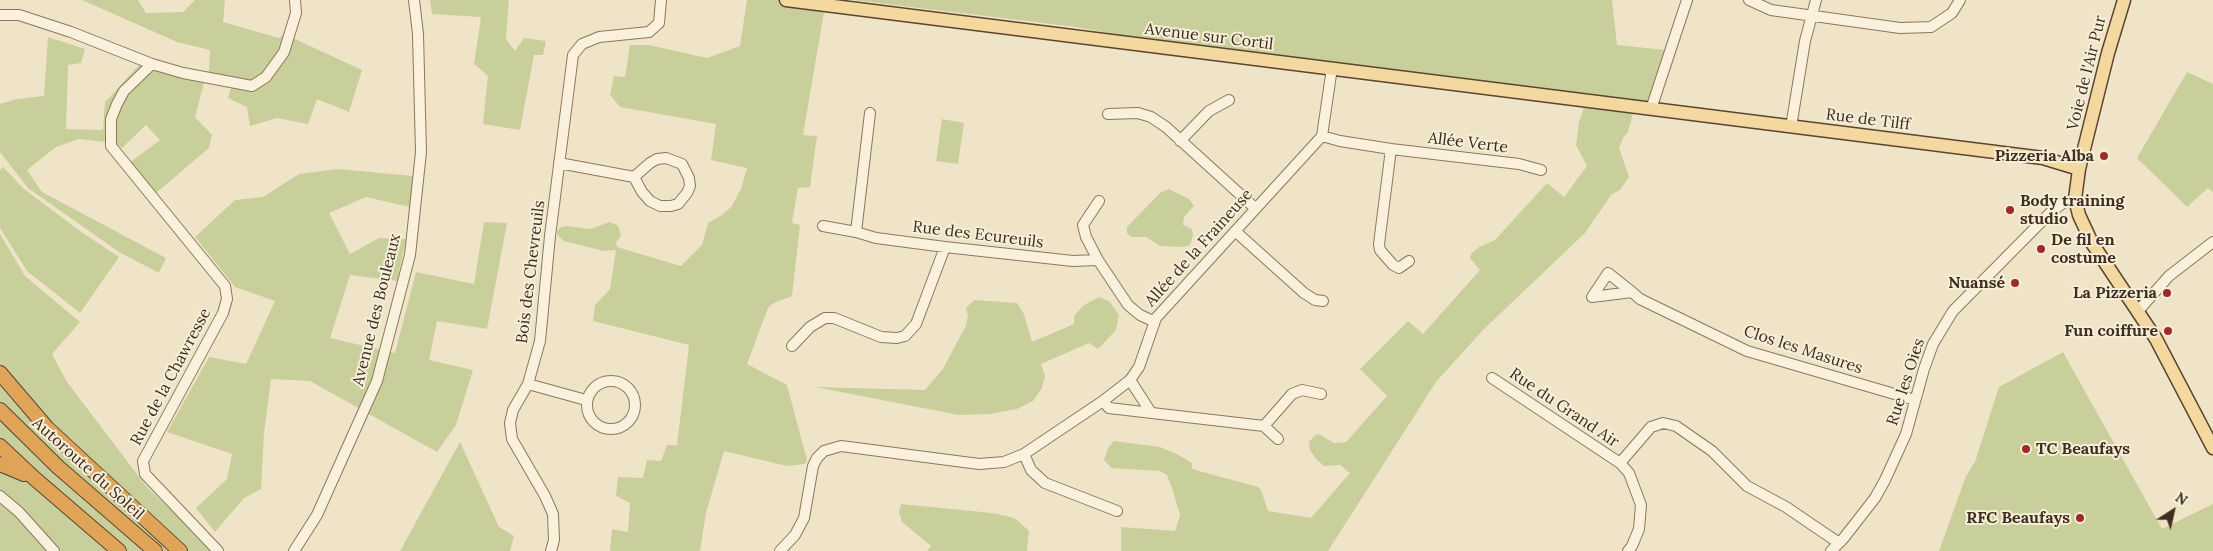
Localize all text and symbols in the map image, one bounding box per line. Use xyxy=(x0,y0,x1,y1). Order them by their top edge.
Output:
street label: Voie de l'Air Pur xyxy=(2063,14,2111,132)
street label: Avenue sur Cortil xyxy=(1144,20,1274,54)
street label: Rue de Tilff xyxy=(1825,105,1911,135)
street label: Allée Verte xyxy=(1427,129,1509,157)
place label: Pizzeria Alba xyxy=(1995,146,2094,166)
marker: Pizzeria Alba xyxy=(2098,150,2110,162)
street label: Allée de la Fraineuse xyxy=(1141,185,1257,311)
place label: Body training studio xyxy=(2020,191,2124,229)
street label: Bois des Chevreuils xyxy=(513,199,549,345)
marker: Body training studio xyxy=(2004,204,2016,216)
street label: Rue des Ecureuils xyxy=(911,217,1045,253)
place label: De fil en costume xyxy=(2051,230,2116,268)
street label: Avenue des Bouleaux xyxy=(349,232,405,388)
marker: De fil en costume xyxy=(2035,243,2047,255)
place label: Nuansé xyxy=(1948,273,2005,293)
marker: Nuansé xyxy=(2009,277,2021,289)
place label: La Pizzeria xyxy=(2073,283,2157,303)
marker: La Pizzeria xyxy=(2161,287,2173,299)
street label: Rue de la Chawresse xyxy=(127,305,215,449)
place label: Fun coiffure xyxy=(2064,321,2158,341)
street label: Clos les Masures xyxy=(1741,322,1865,378)
marker: Fun coiffure xyxy=(2162,325,2174,337)
street label: Rue les Oies xyxy=(1883,336,1929,428)
street label: Rue du Grand Air xyxy=(1506,364,1622,452)
street label: Autoroute du Soleil xyxy=(28,414,148,524)
place label: TC Beaufays xyxy=(2036,439,2130,459)
marker: TC Beaufays xyxy=(2020,443,2032,455)
north arrow xyxy=(2148,486,2198,536)
text: N xyxy=(2172,488,2191,509)
place label: RFC Beaufays xyxy=(1966,508,2070,528)
marker: RFC Beaufays xyxy=(2074,512,2086,524)

